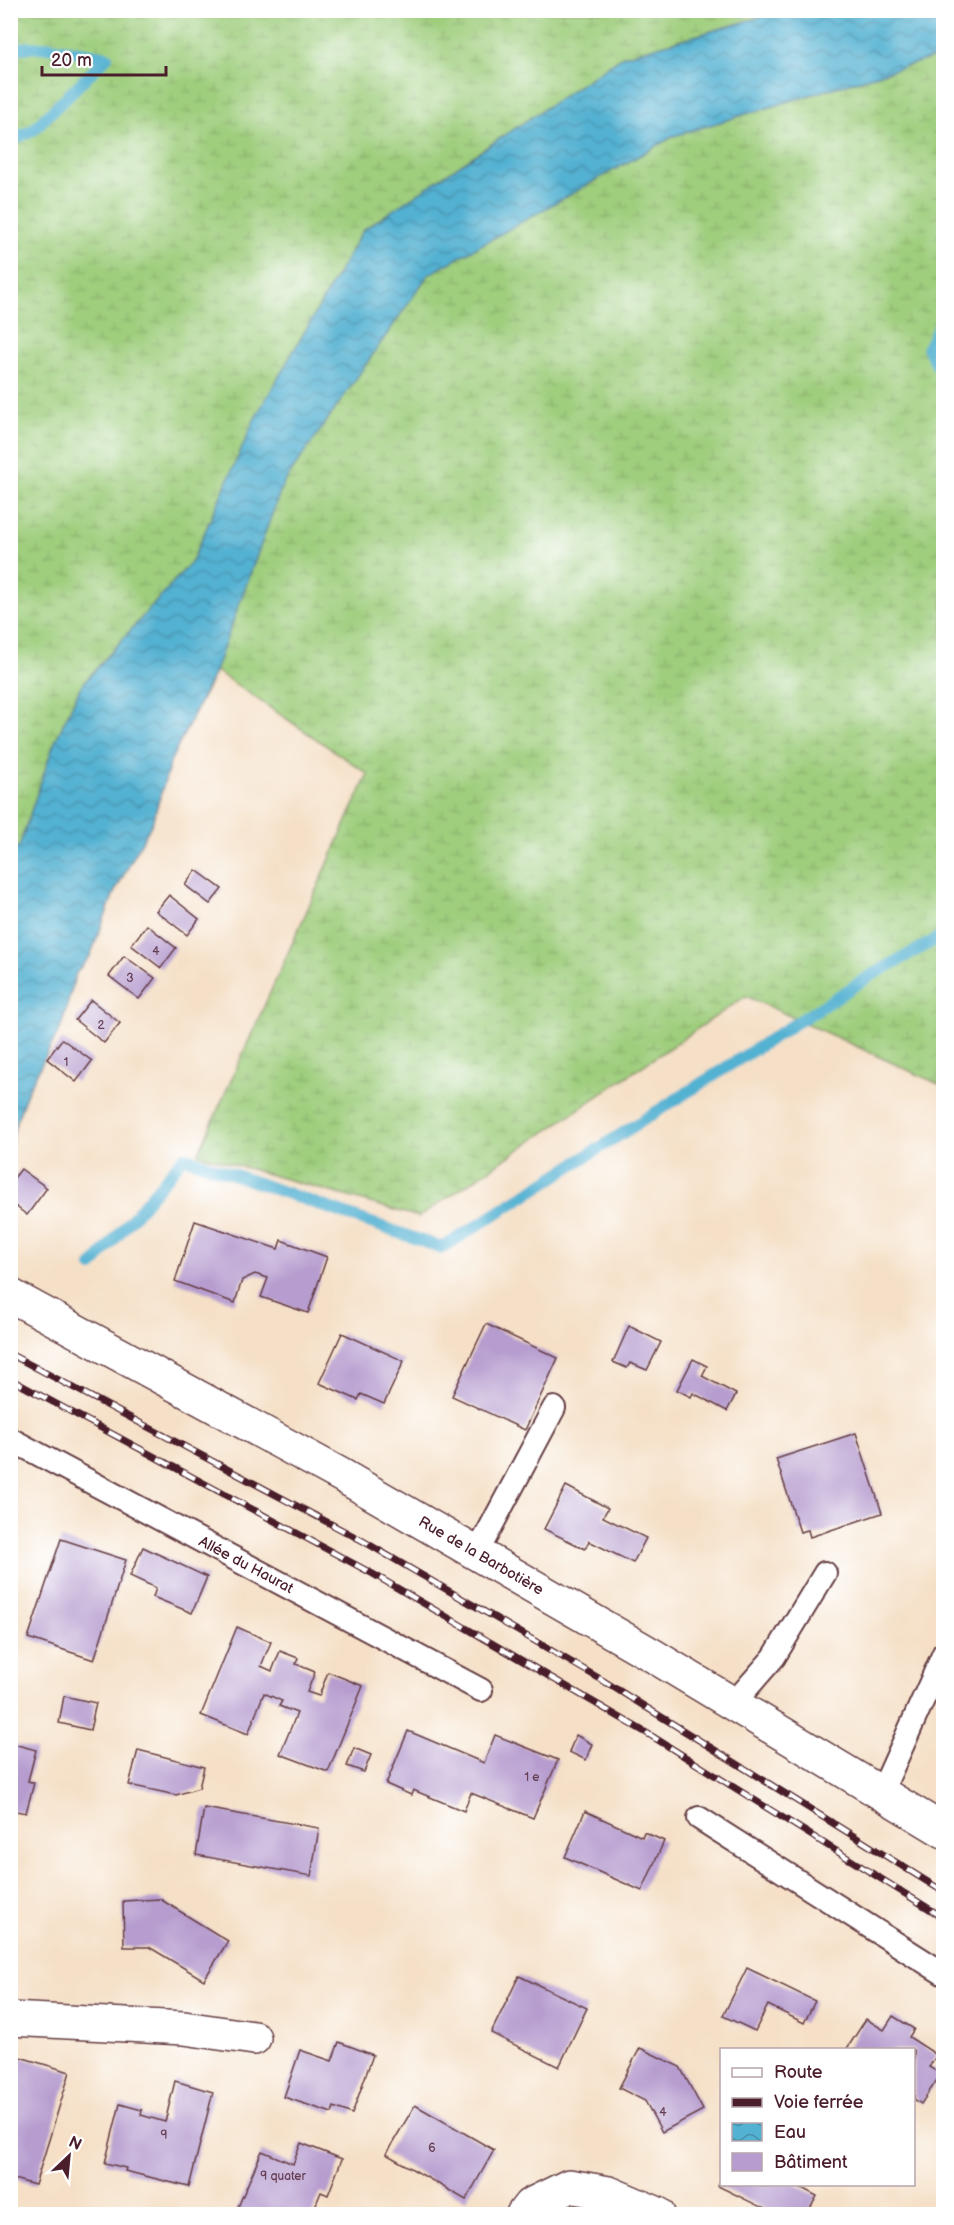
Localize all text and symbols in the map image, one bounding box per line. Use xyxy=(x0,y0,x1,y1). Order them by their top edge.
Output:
scale bar xyxy=(42,39,166,77)
text: 20 m xyxy=(51,50,92,71)
house number: 4 xyxy=(152,944,160,959)
house number: 3 xyxy=(126,971,134,986)
house number: 2 xyxy=(97,1018,105,1033)
house number: 1 xyxy=(64,1055,68,1070)
street label: Rue de la Barbotière xyxy=(415,1512,547,1600)
street label: Allée du Haurat xyxy=(195,1532,297,1598)
house number: 1 e xyxy=(524,1770,540,1785)
legend xyxy=(720,2048,915,2186)
text: Route xyxy=(774,2062,823,2083)
text: Voie ferrée xyxy=(774,2092,864,2113)
house number: 4 xyxy=(659,2105,667,2120)
text: Eau xyxy=(774,2122,806,2143)
north arrow xyxy=(39,2126,99,2186)
house number: 9 xyxy=(161,2128,168,2143)
text: N xyxy=(65,2133,84,2155)
house number: 6 xyxy=(428,2141,436,2156)
text: Bâtiment xyxy=(774,2152,848,2173)
house number: 9 quater xyxy=(260,2169,306,2184)

